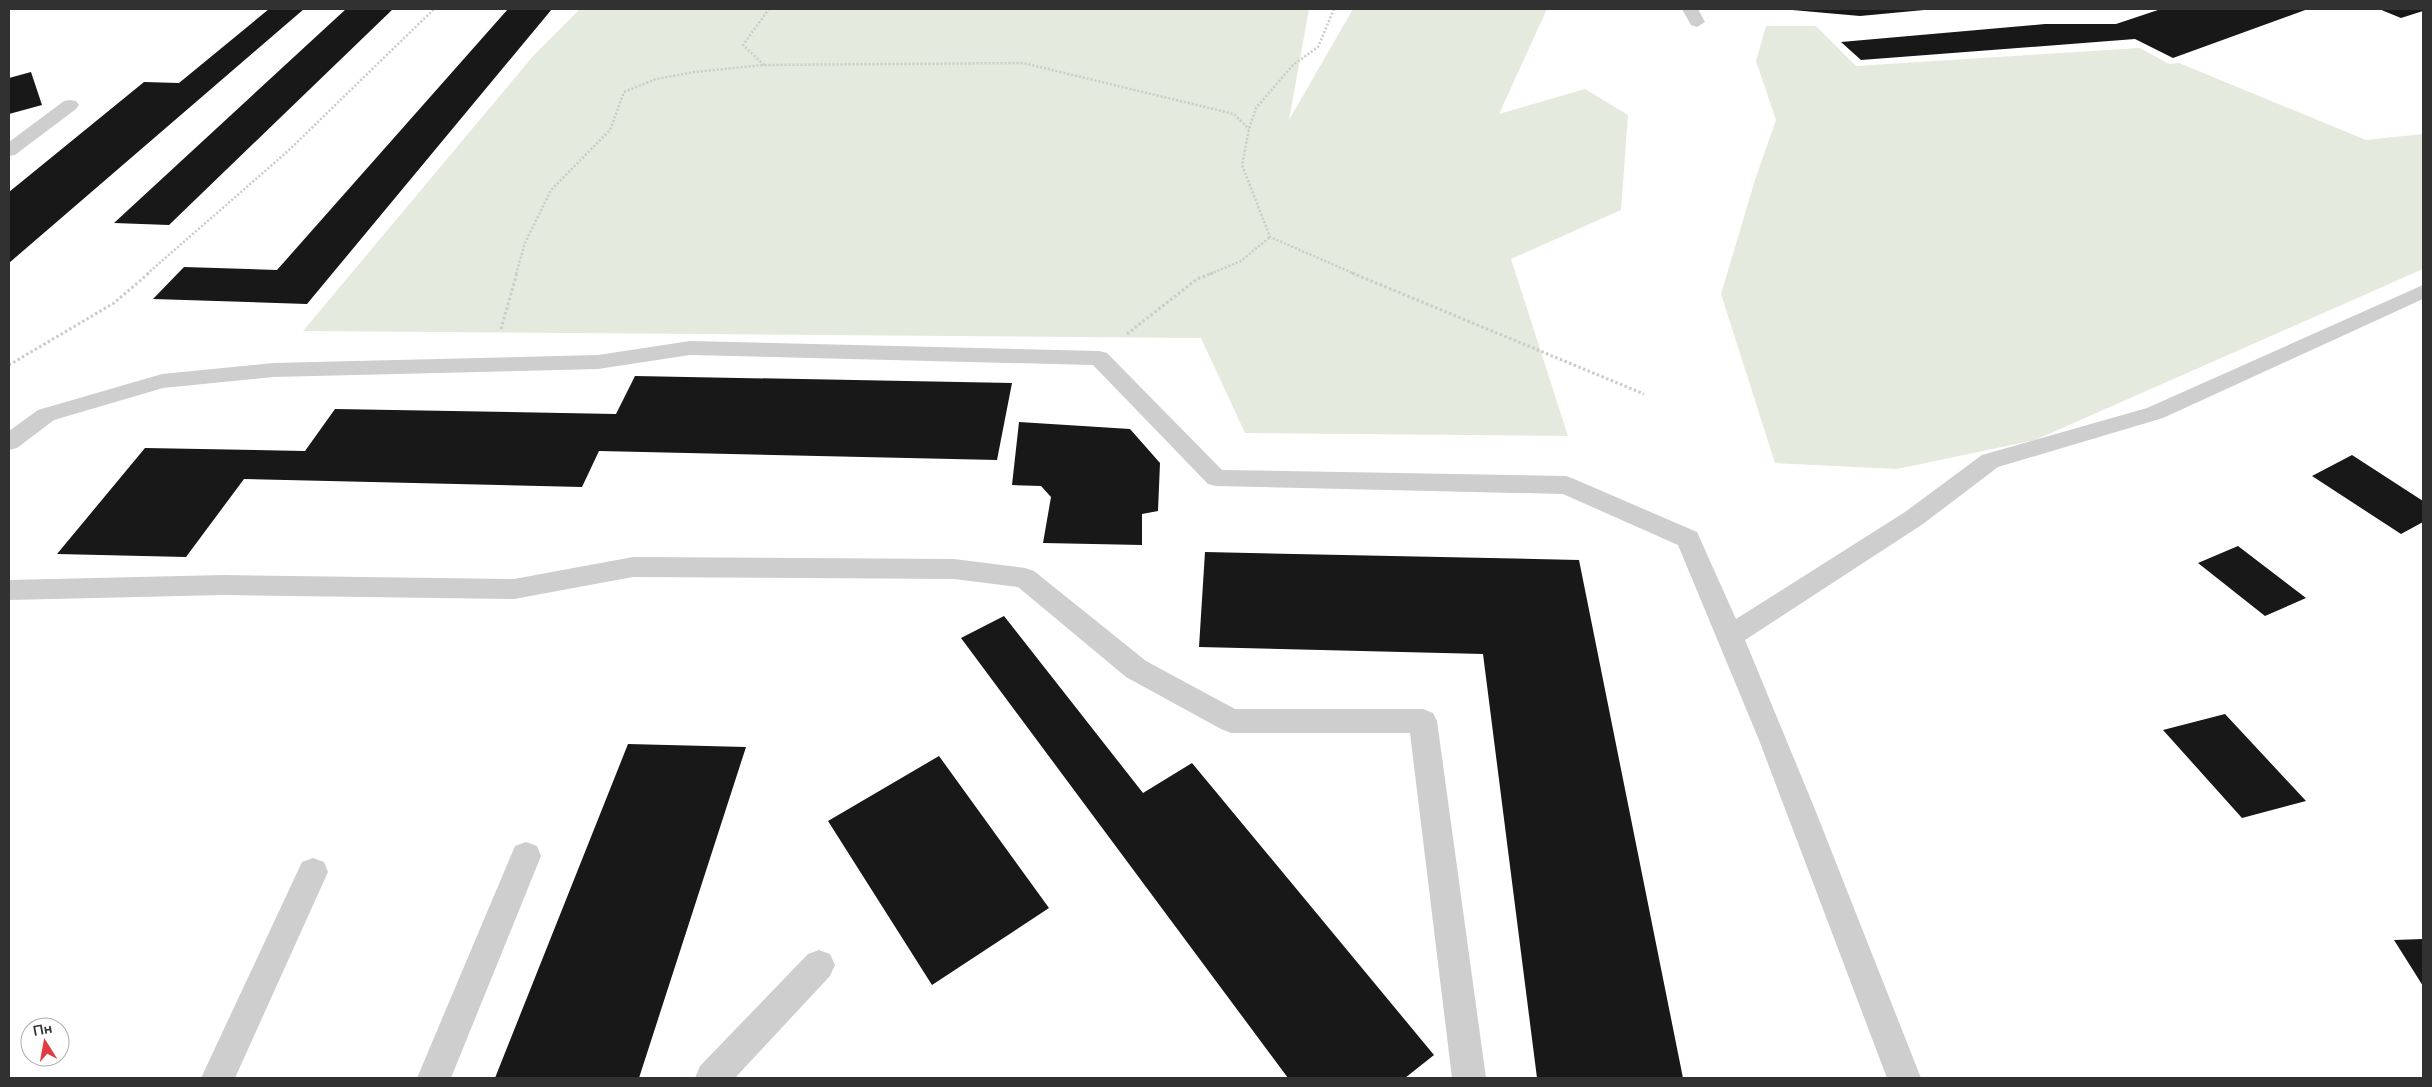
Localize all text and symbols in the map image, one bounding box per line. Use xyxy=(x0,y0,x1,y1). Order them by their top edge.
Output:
north arrow xyxy=(20,1017,70,1067)
text: Пн xyxy=(31,1019,54,1041)

